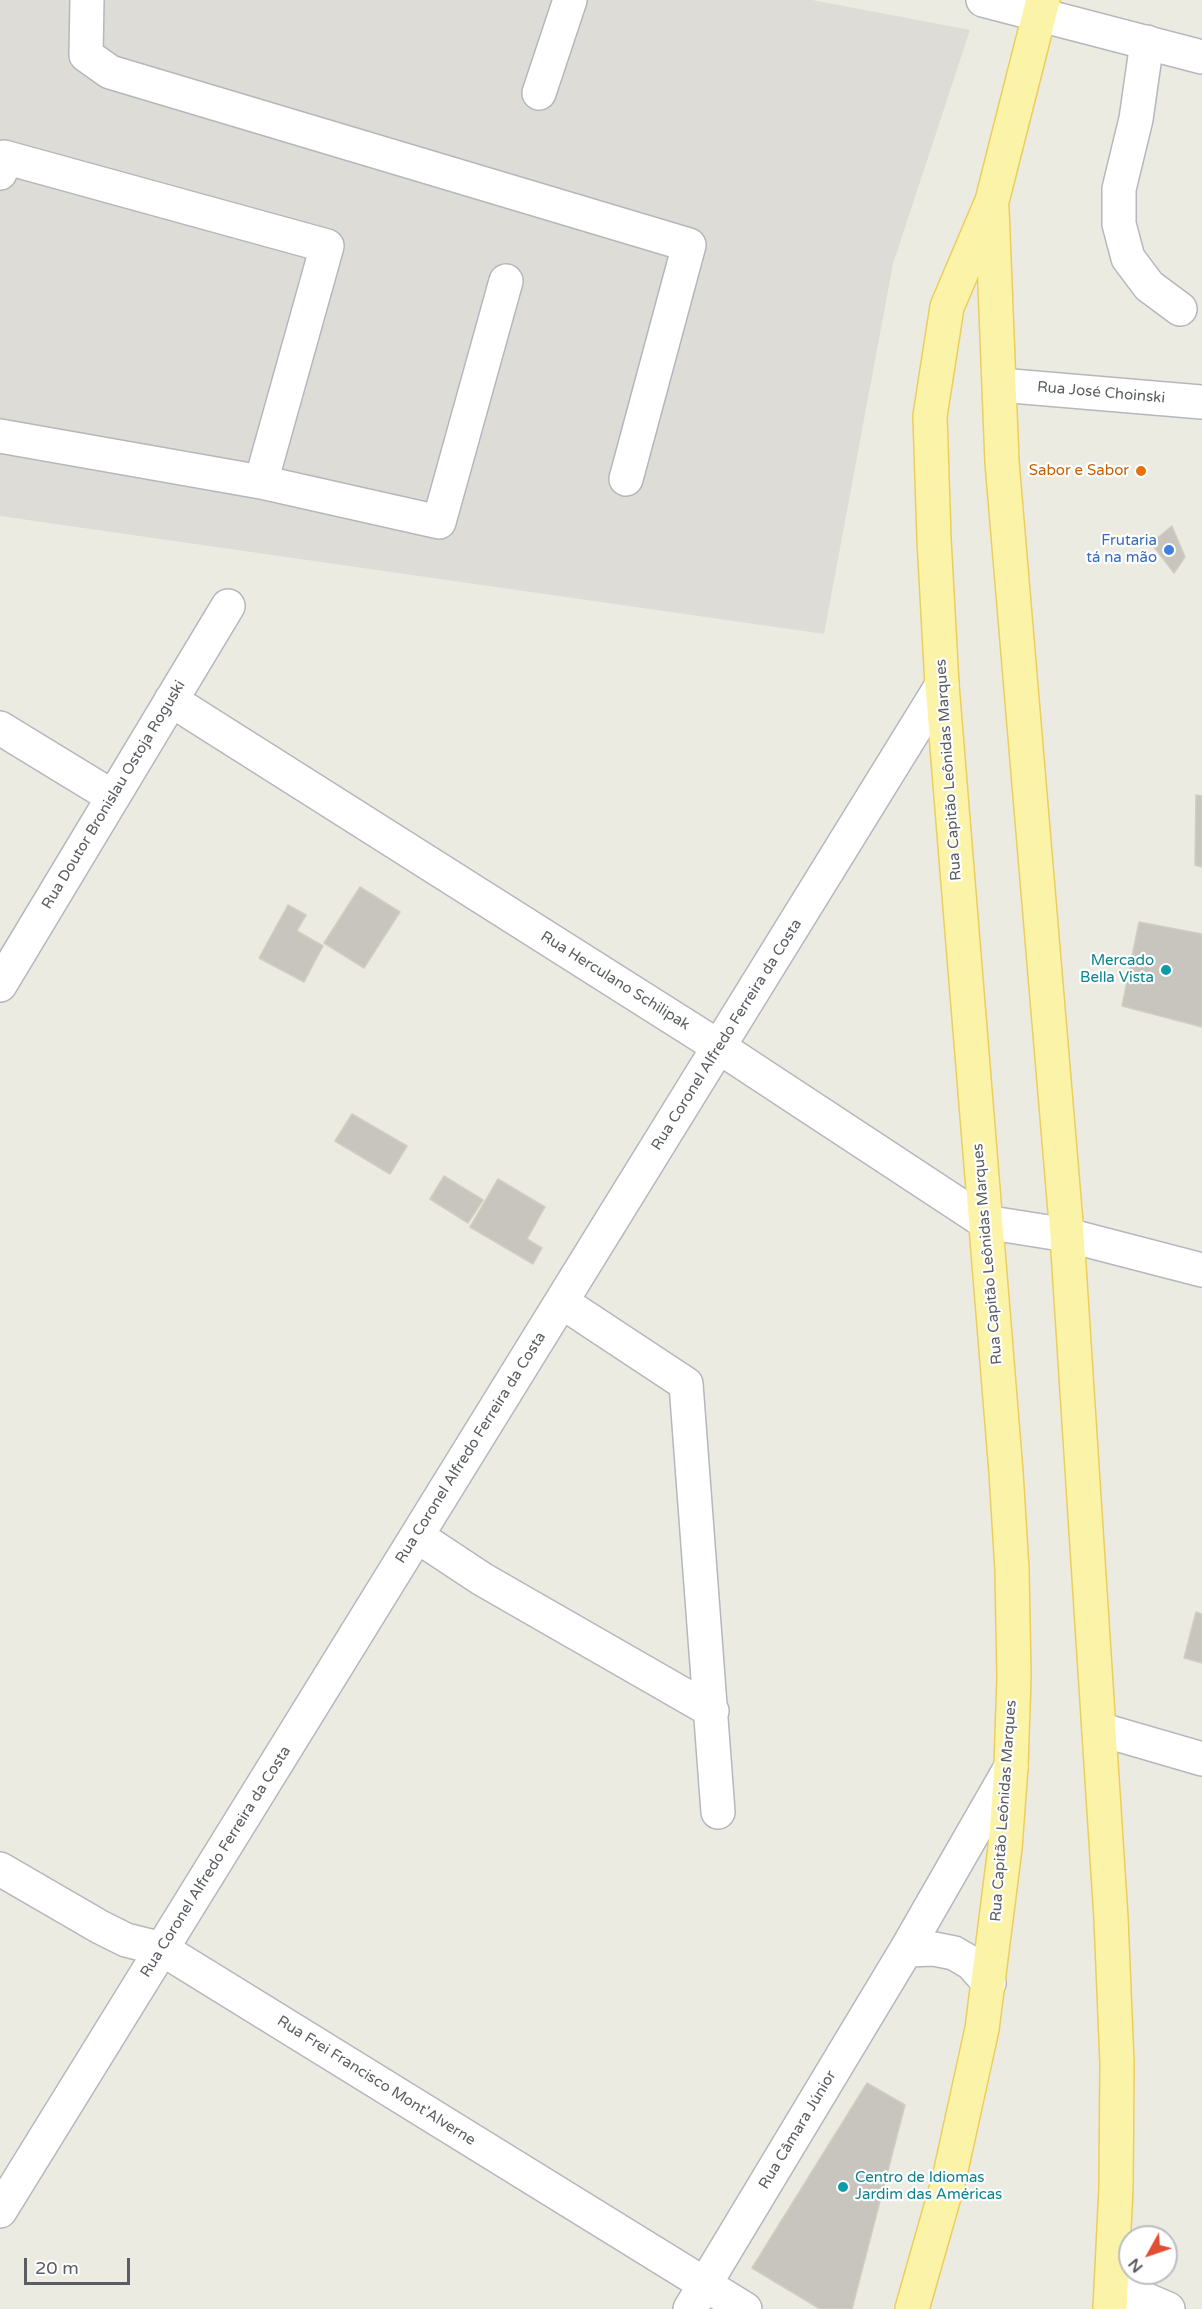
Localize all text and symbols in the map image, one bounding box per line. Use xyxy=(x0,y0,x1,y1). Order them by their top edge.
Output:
street label: Rua José Choinski xyxy=(1036,378,1166,408)
place label: Sabor e Sabor xyxy=(1029,462,1129,480)
marker: Sabor e Sabor xyxy=(1134,464,1148,478)
place label: Frutaria tá na mão xyxy=(1086,532,1157,567)
marker: Frutaria tá na mão xyxy=(1162,543,1176,557)
street label: Rua Capitão Leônidas Marques xyxy=(932,659,966,881)
street label: Rua Doutor Bronislau Ostoja Roguski xyxy=(38,677,190,913)
street label: Rua Coronel Alfredo Ferreira da Costa xyxy=(648,916,806,1154)
street label: Rua Herculano Schilipak xyxy=(537,928,693,1034)
place label: Mercado Bella Vista xyxy=(1080,952,1154,987)
marker: Mercado Bella Vista xyxy=(1159,963,1173,977)
street label: Rua Capitão Leônidas Marques xyxy=(969,1143,1007,1365)
street label: Rua Coronel Alfredo Ferreira da Costa xyxy=(392,1329,550,1567)
street label: Rua Capitão Leônidas Marques xyxy=(987,1700,1021,1922)
street label: Rua Coronel Alfredo Ferreira da Costa xyxy=(137,1743,295,1981)
street label: Rua Frei Francisco Mont'Alverne xyxy=(274,2012,478,2150)
street label: Rua Câmara Júnior xyxy=(755,2067,841,2193)
place label: Centro de Idiomas Jardim das Américas xyxy=(855,2169,1002,2204)
marker: Centro de Idiomas Jardim das Américas xyxy=(836,2180,850,2194)
north arrow xyxy=(1118,2225,1178,2285)
scale bar xyxy=(27,2246,134,2284)
text: N xyxy=(1124,2254,1148,2277)
text: 20 m xyxy=(35,2257,79,2279)

